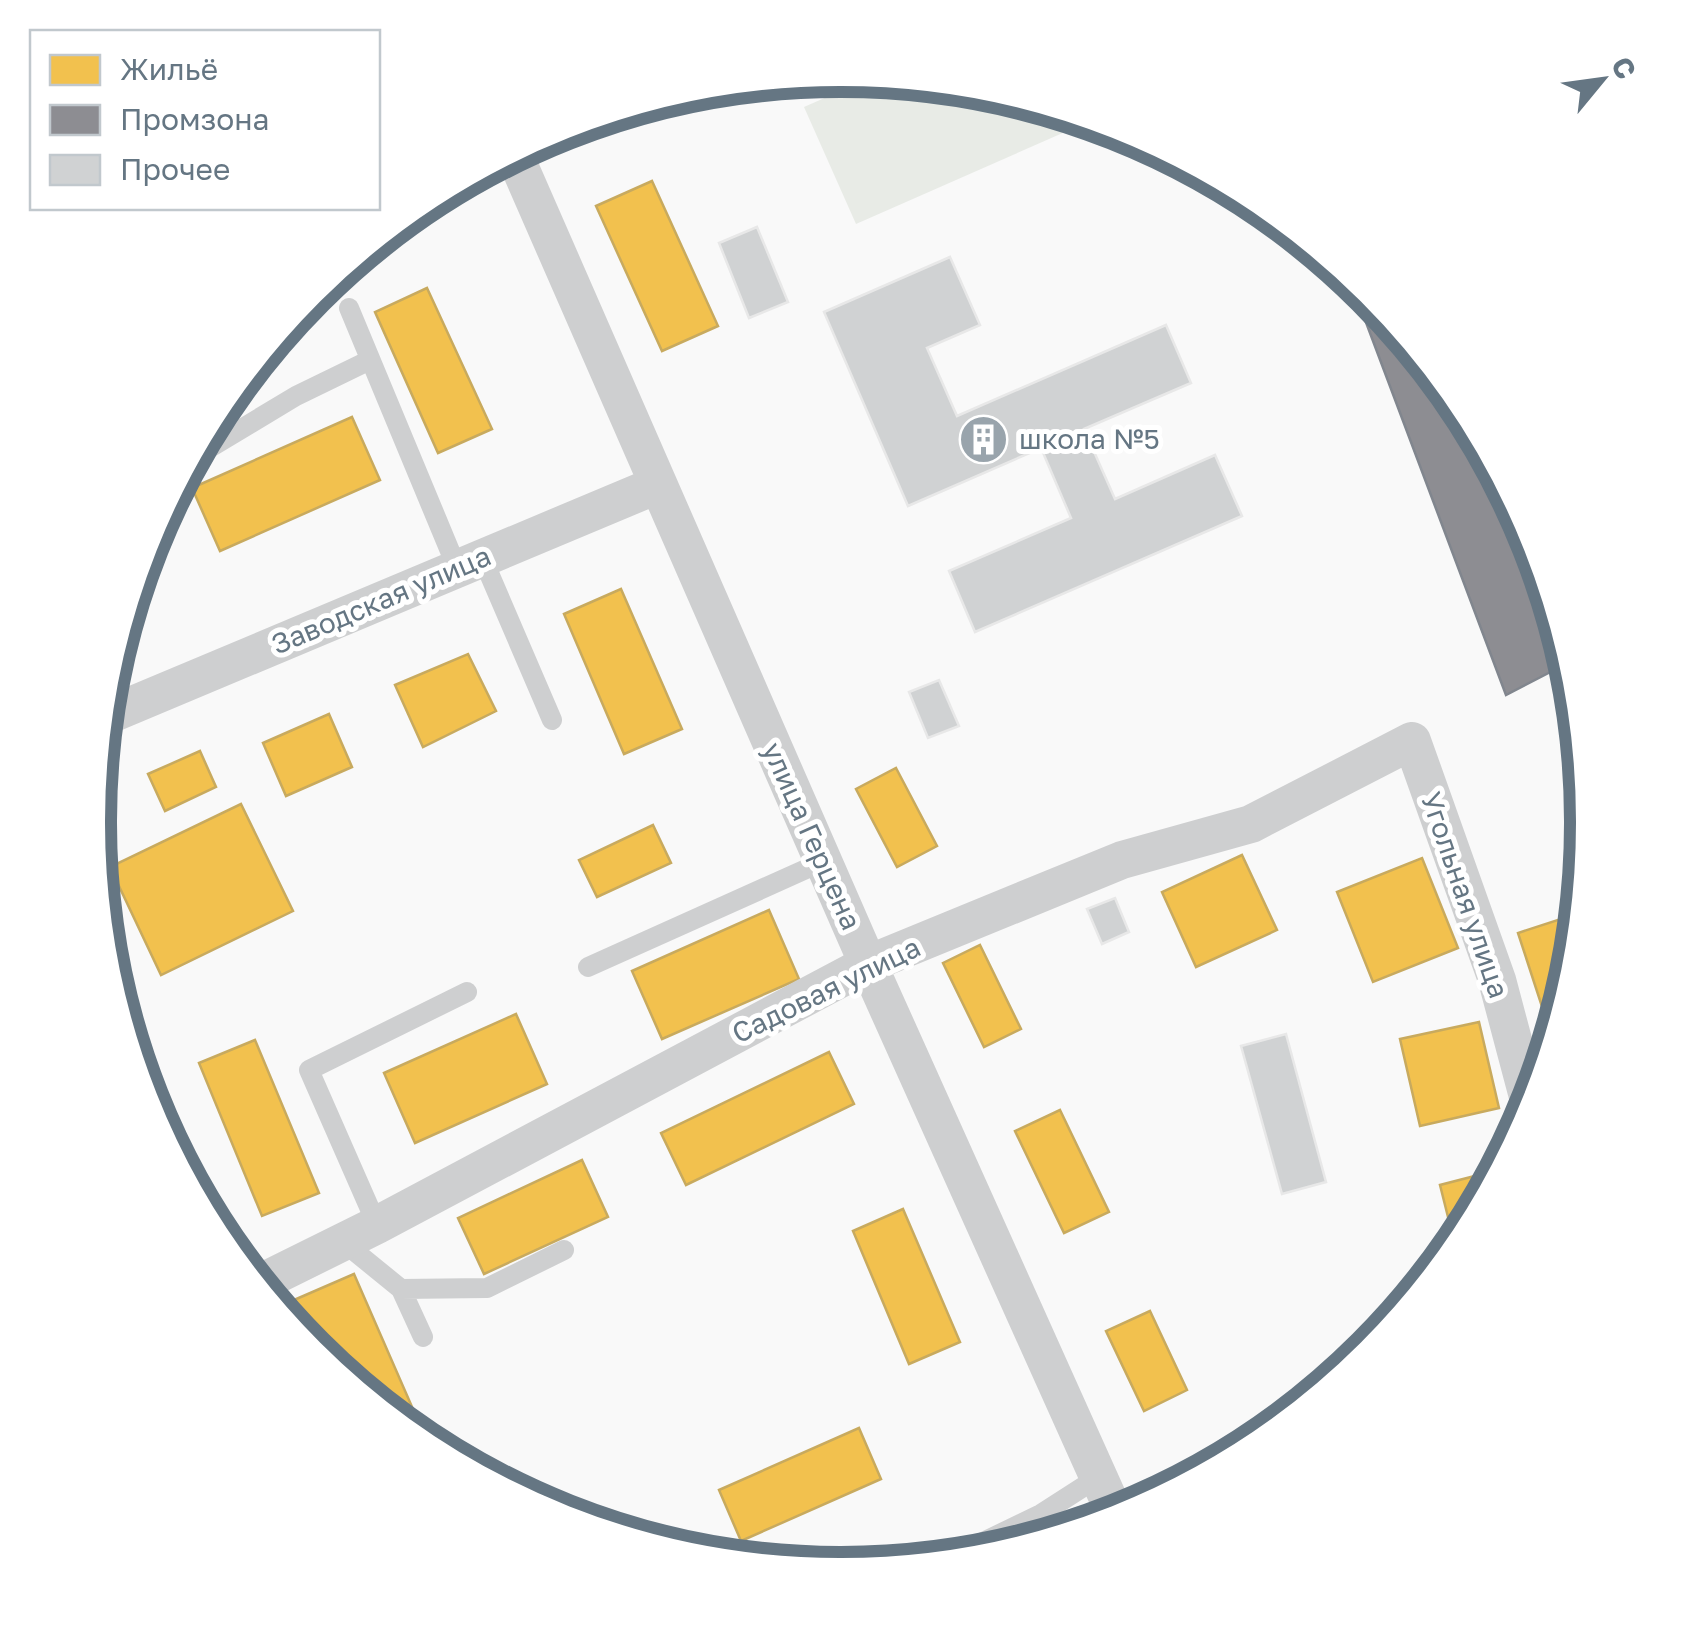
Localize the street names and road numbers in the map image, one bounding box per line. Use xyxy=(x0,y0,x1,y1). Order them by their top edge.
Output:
street label: Заводская улица xyxy=(266,538,495,661)
street label: улица Герцена xyxy=(756,737,869,935)
street label: Угольная улица xyxy=(1415,787,1516,1002)
street label: Садовая улица xyxy=(726,930,925,1049)

